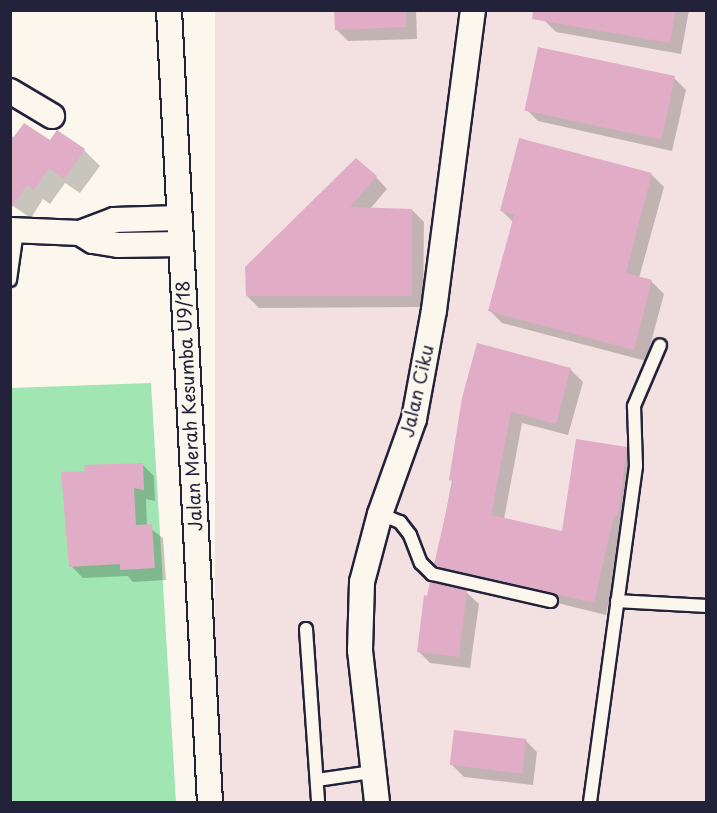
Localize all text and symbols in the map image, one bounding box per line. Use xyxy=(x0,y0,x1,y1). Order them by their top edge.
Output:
street label: Jalan Merah Kesumba U9/18 xyxy=(172,279,206,533)
street label: Jalan Ciku xyxy=(396,342,438,440)

